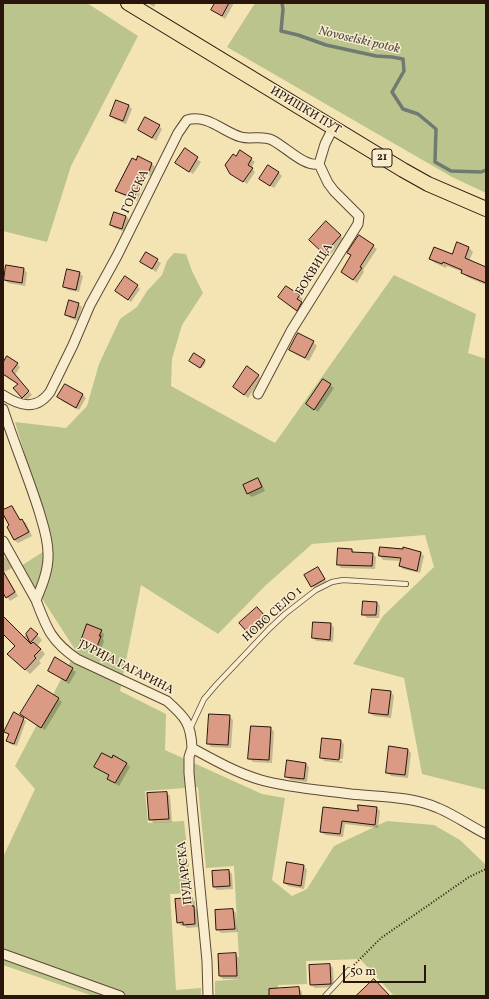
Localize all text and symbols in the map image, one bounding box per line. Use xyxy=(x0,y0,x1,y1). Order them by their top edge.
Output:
water label: Novoselski potok xyxy=(317,24,401,58)
street label: ИРИШКИ ПУТ xyxy=(267,84,343,138)
road number: 21 xyxy=(372,149,392,167)
street label: ГОРСКА xyxy=(119,168,153,216)
street label: БОКВИЦА xyxy=(293,241,337,299)
street label: НОВО СЕЛО 1 xyxy=(240,584,306,646)
street label: ЈУРИЈА ГАГАРИНА xyxy=(76,638,176,698)
street label: ПУДАРСКА xyxy=(176,840,196,906)
scale bar xyxy=(345,957,428,983)
text: 50 m xyxy=(350,964,376,980)

